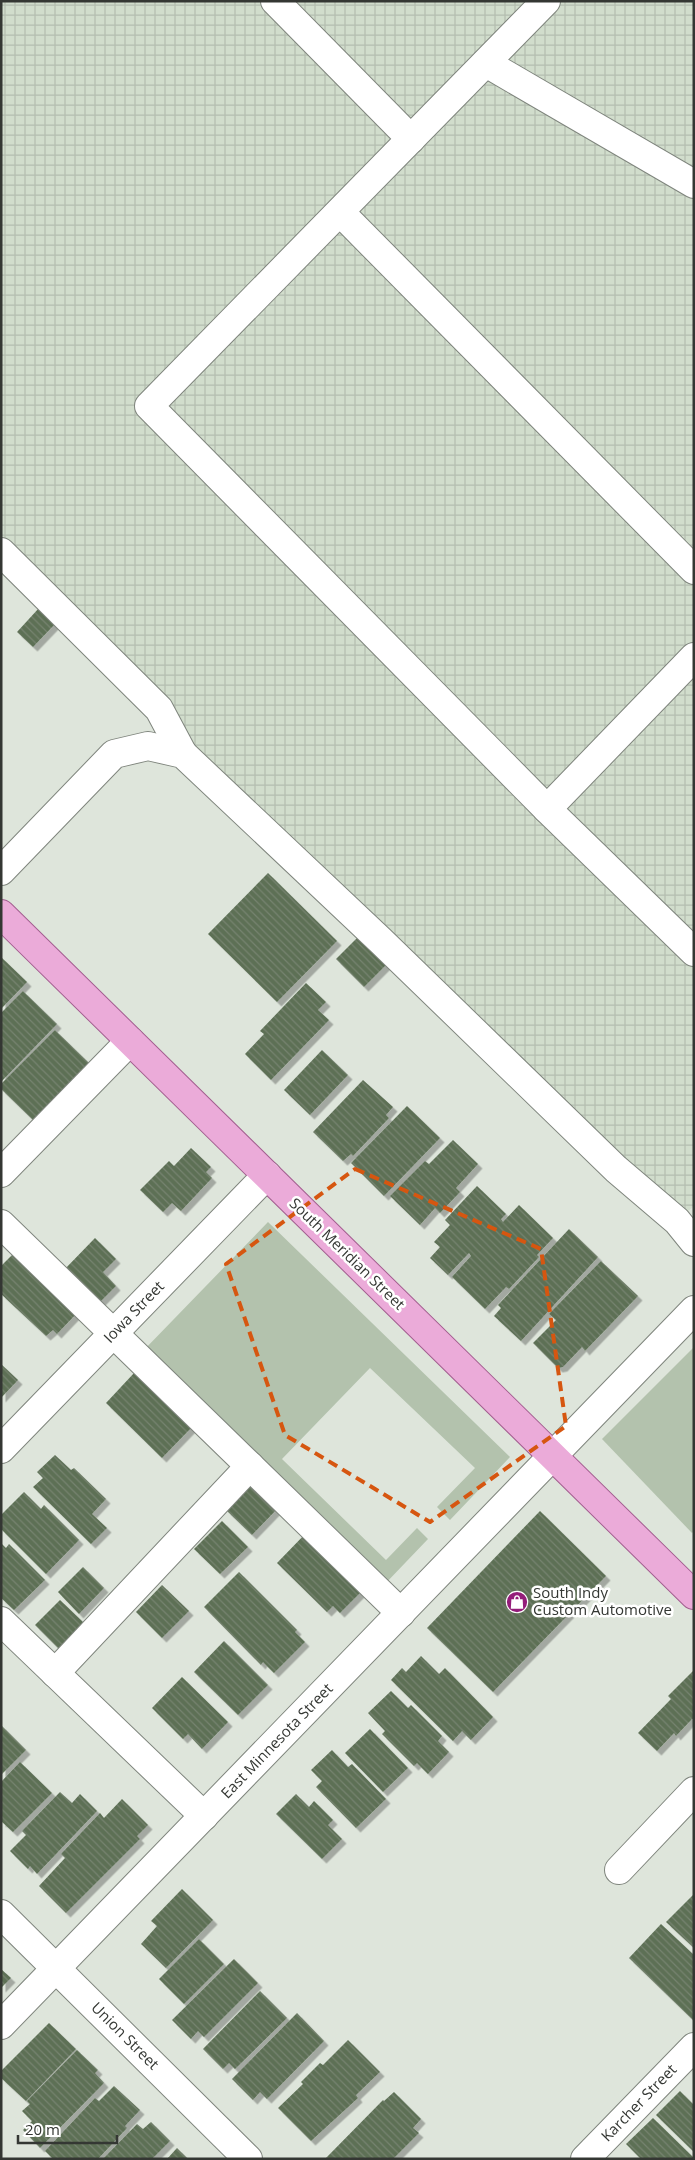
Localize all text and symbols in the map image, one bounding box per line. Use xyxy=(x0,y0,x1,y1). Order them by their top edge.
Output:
street label: South Meridian Street xyxy=(286,1193,410,1314)
street label: Iowa Street xyxy=(99,1276,168,1347)
place label: South Indy Custom Automotive xyxy=(533,1582,672,1619)
shop icon: South Indy Custom Automotive xyxy=(505,1590,529,1614)
street label: East Minnesota Street xyxy=(216,1678,337,1802)
street label: Union Street xyxy=(88,1997,164,2073)
street label: Karcher Street xyxy=(596,2059,680,2145)
scale bar xyxy=(18,2112,116,2144)
text: 20 m xyxy=(25,2119,60,2139)

